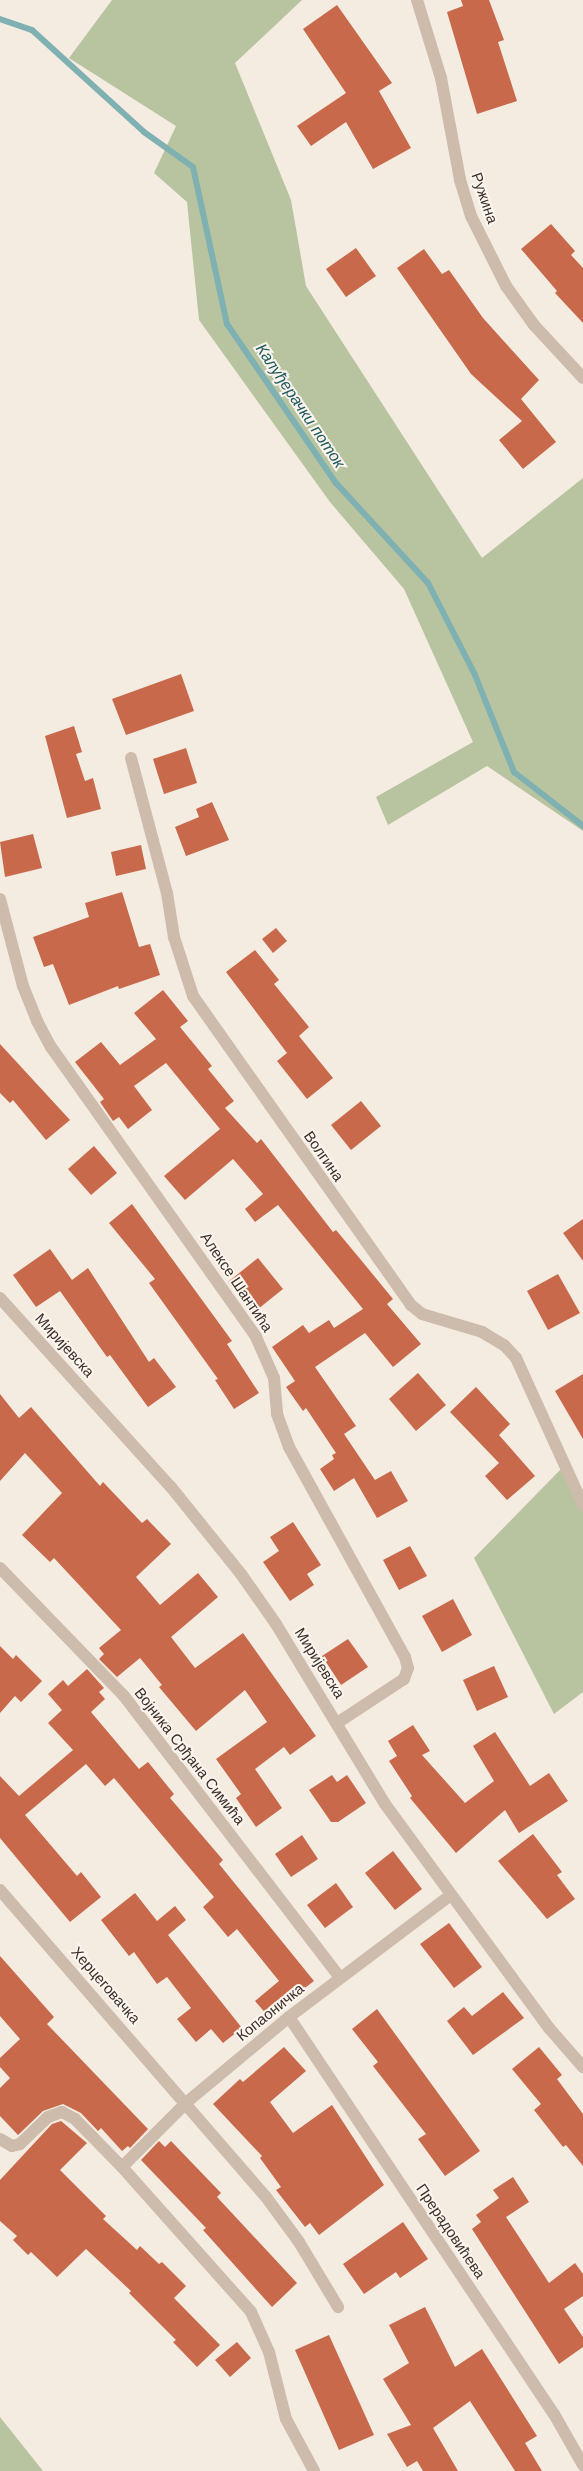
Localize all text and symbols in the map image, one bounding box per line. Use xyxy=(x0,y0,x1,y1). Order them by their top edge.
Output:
street label: Ружина xyxy=(468,170,502,226)
water label: Калуђерачки поток xyxy=(251,340,349,472)
street label: Волгина xyxy=(300,1127,348,1185)
street label: Алексе Шантића xyxy=(197,1229,277,1335)
street label: Миријевска xyxy=(32,1309,98,1381)
street label: Миријевска xyxy=(291,1624,349,1702)
street label: Војника Срђана Симића xyxy=(131,1684,249,1828)
street label: Херцеговачка xyxy=(68,1943,144,2027)
street label: Копаоничка xyxy=(233,1979,307,2045)
street label: Прерадовићева xyxy=(413,2180,489,2282)

